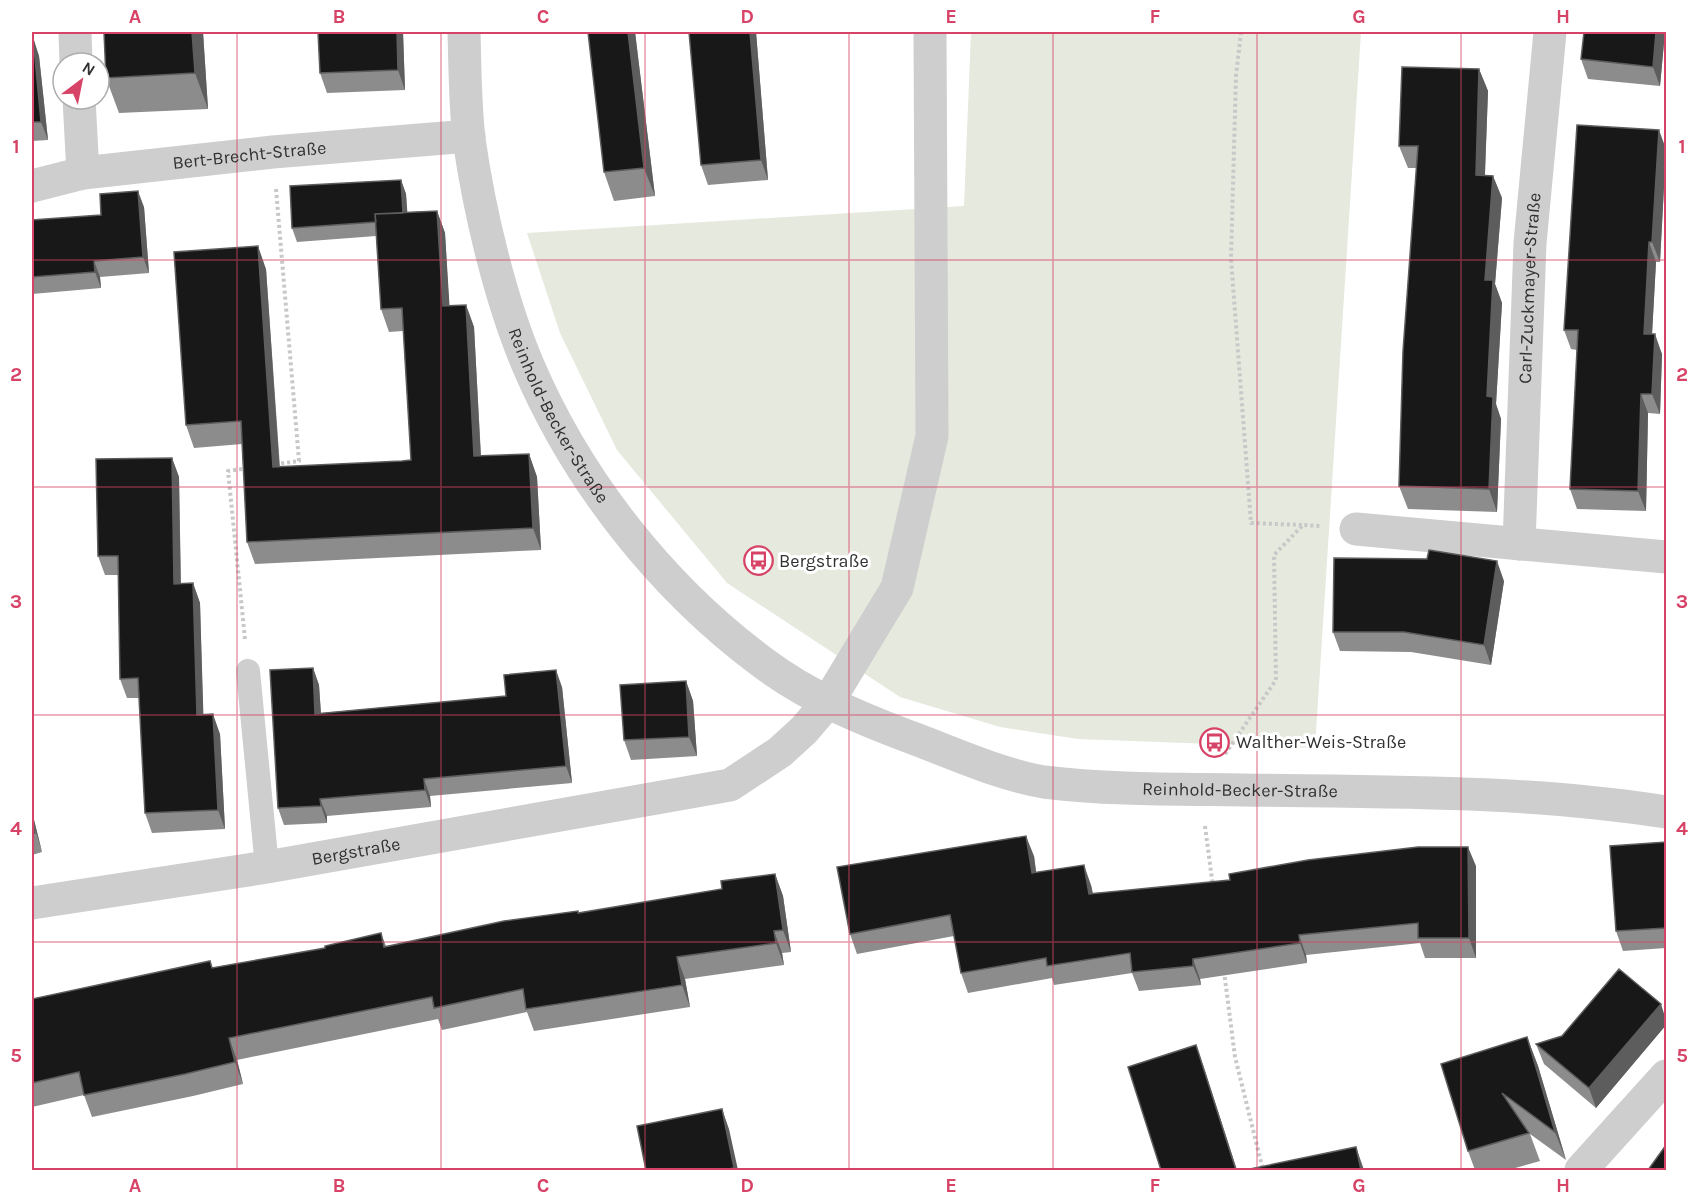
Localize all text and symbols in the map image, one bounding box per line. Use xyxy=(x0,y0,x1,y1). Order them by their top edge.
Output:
text: A xyxy=(129,5,142,28)
text: B xyxy=(333,5,345,28)
text: C xyxy=(537,5,549,28)
text: D xyxy=(740,5,754,28)
text: E xyxy=(945,5,957,28)
text: F xyxy=(1150,5,1161,28)
text: G xyxy=(1352,5,1366,28)
text: H xyxy=(1556,5,1570,28)
north arrow xyxy=(51,51,111,111)
text: N xyxy=(79,58,99,80)
text: 1 xyxy=(12,135,20,158)
text: 1 xyxy=(1678,135,1686,158)
street label: Bert-Brecht-Straße xyxy=(171,137,327,174)
street label: Carl-Zuckmayer-Straße xyxy=(1514,192,1546,384)
street label: Reinhold-Becker-Straße xyxy=(504,325,614,507)
text: 2 xyxy=(10,363,22,386)
text: 2 xyxy=(1676,363,1688,386)
bus stop icon: Bergstraße xyxy=(742,545,774,577)
place label: Bergstraße xyxy=(779,550,869,572)
text: 3 xyxy=(10,590,22,613)
text: 3 xyxy=(1676,590,1688,613)
bus stop icon: Walther-Weis-Straße xyxy=(1199,726,1231,758)
place label: Walther-Weis-Straße xyxy=(1236,731,1406,753)
street label: Reinhold-Becker-Straße xyxy=(1142,778,1338,802)
text: 4 xyxy=(10,817,22,840)
text: 4 xyxy=(1676,817,1688,840)
street label: Bergstraße xyxy=(310,833,402,870)
text: 5 xyxy=(10,1044,22,1067)
text: 5 xyxy=(1676,1044,1688,1067)
text: A xyxy=(129,1174,142,1197)
text: B xyxy=(333,1174,345,1197)
text: C xyxy=(537,1174,549,1197)
text: D xyxy=(740,1174,754,1197)
text: E xyxy=(945,1174,957,1197)
text: F xyxy=(1150,1174,1161,1197)
text: G xyxy=(1352,1174,1366,1197)
text: H xyxy=(1556,1174,1570,1197)

